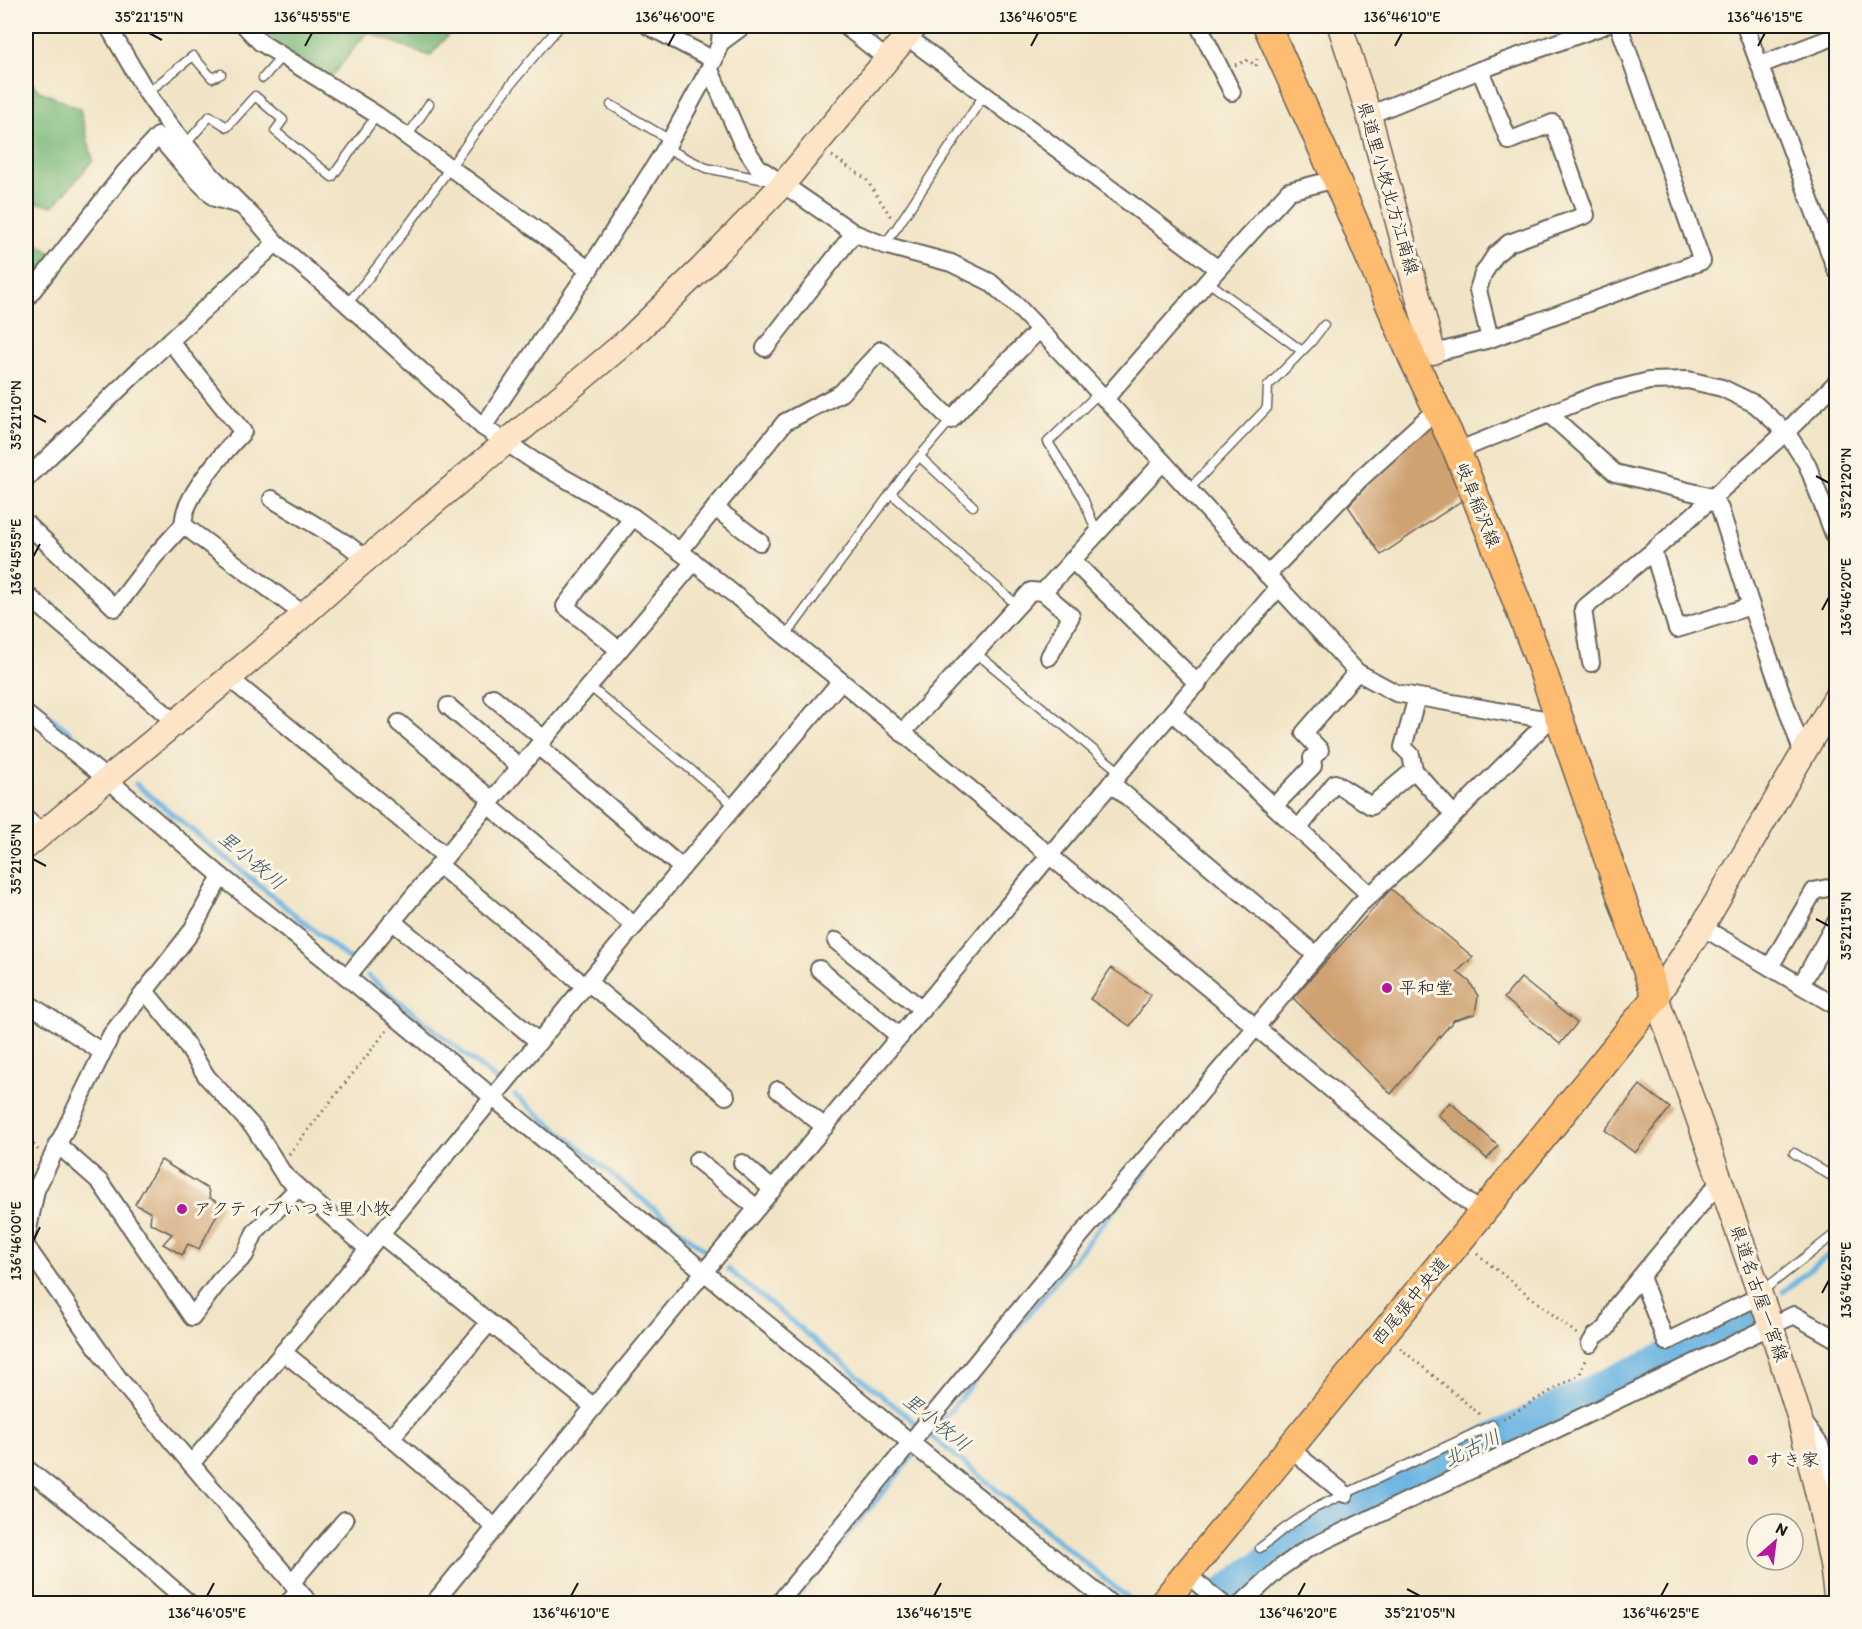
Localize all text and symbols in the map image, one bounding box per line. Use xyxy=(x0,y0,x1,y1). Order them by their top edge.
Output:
text: 35°21'15"N xyxy=(115,8,183,26)
text: 136°45'55"E xyxy=(274,8,350,26)
text: 136°46'00"E xyxy=(635,8,715,26)
text: 136°46'05"E xyxy=(999,8,1077,26)
text: 136°46'10"E xyxy=(1363,8,1441,26)
text: 136°46'15"E xyxy=(1727,8,1803,26)
street label: 県道里小牧北方江南線 xyxy=(1353,98,1423,278)
text: 35°21'10"N xyxy=(7,380,25,450)
text: 35°21'20"N xyxy=(1837,448,1855,518)
street label: 岐阜稲沢線 xyxy=(1451,459,1505,551)
text: 136°45'55"E xyxy=(7,519,25,595)
text: 136°46'20"E xyxy=(1837,558,1855,636)
text: 35°21'05"N xyxy=(7,824,25,894)
water label: 里小牧川 xyxy=(214,825,290,895)
text: 35°21'15"N xyxy=(1837,892,1855,960)
place label: 平和堂 xyxy=(1399,977,1453,999)
marker: 平和堂 xyxy=(1380,981,1394,995)
place label: アクティブいつき里小牧 xyxy=(194,1198,391,1220)
text: 136°46'00"E xyxy=(7,1201,25,1281)
marker: アクティブいつき里小牧 xyxy=(175,1202,189,1216)
street label: 県道名古屋一宮線 xyxy=(1725,1221,1793,1365)
text: 136°46'25"E xyxy=(1837,1242,1855,1318)
street label: 西尾張中央道 xyxy=(1367,1253,1453,1349)
water label: 里小牧川 xyxy=(898,1388,976,1456)
water label: 北古川 xyxy=(1440,1424,1504,1472)
place label: すき家 xyxy=(1765,1449,1819,1471)
marker: すき家 xyxy=(1746,1453,1760,1467)
north arrow xyxy=(1745,1512,1805,1572)
text: N xyxy=(1773,1518,1791,1540)
text: 136°46'05"E xyxy=(168,1604,246,1622)
text: 136°46'10"E xyxy=(532,1604,610,1622)
text: 136°46'15"E xyxy=(896,1604,972,1622)
text: 136°46'20"E xyxy=(1259,1604,1337,1622)
text: 35°21'05"N xyxy=(1385,1604,1455,1622)
text: 136°46'25"E xyxy=(1623,1604,1699,1622)

